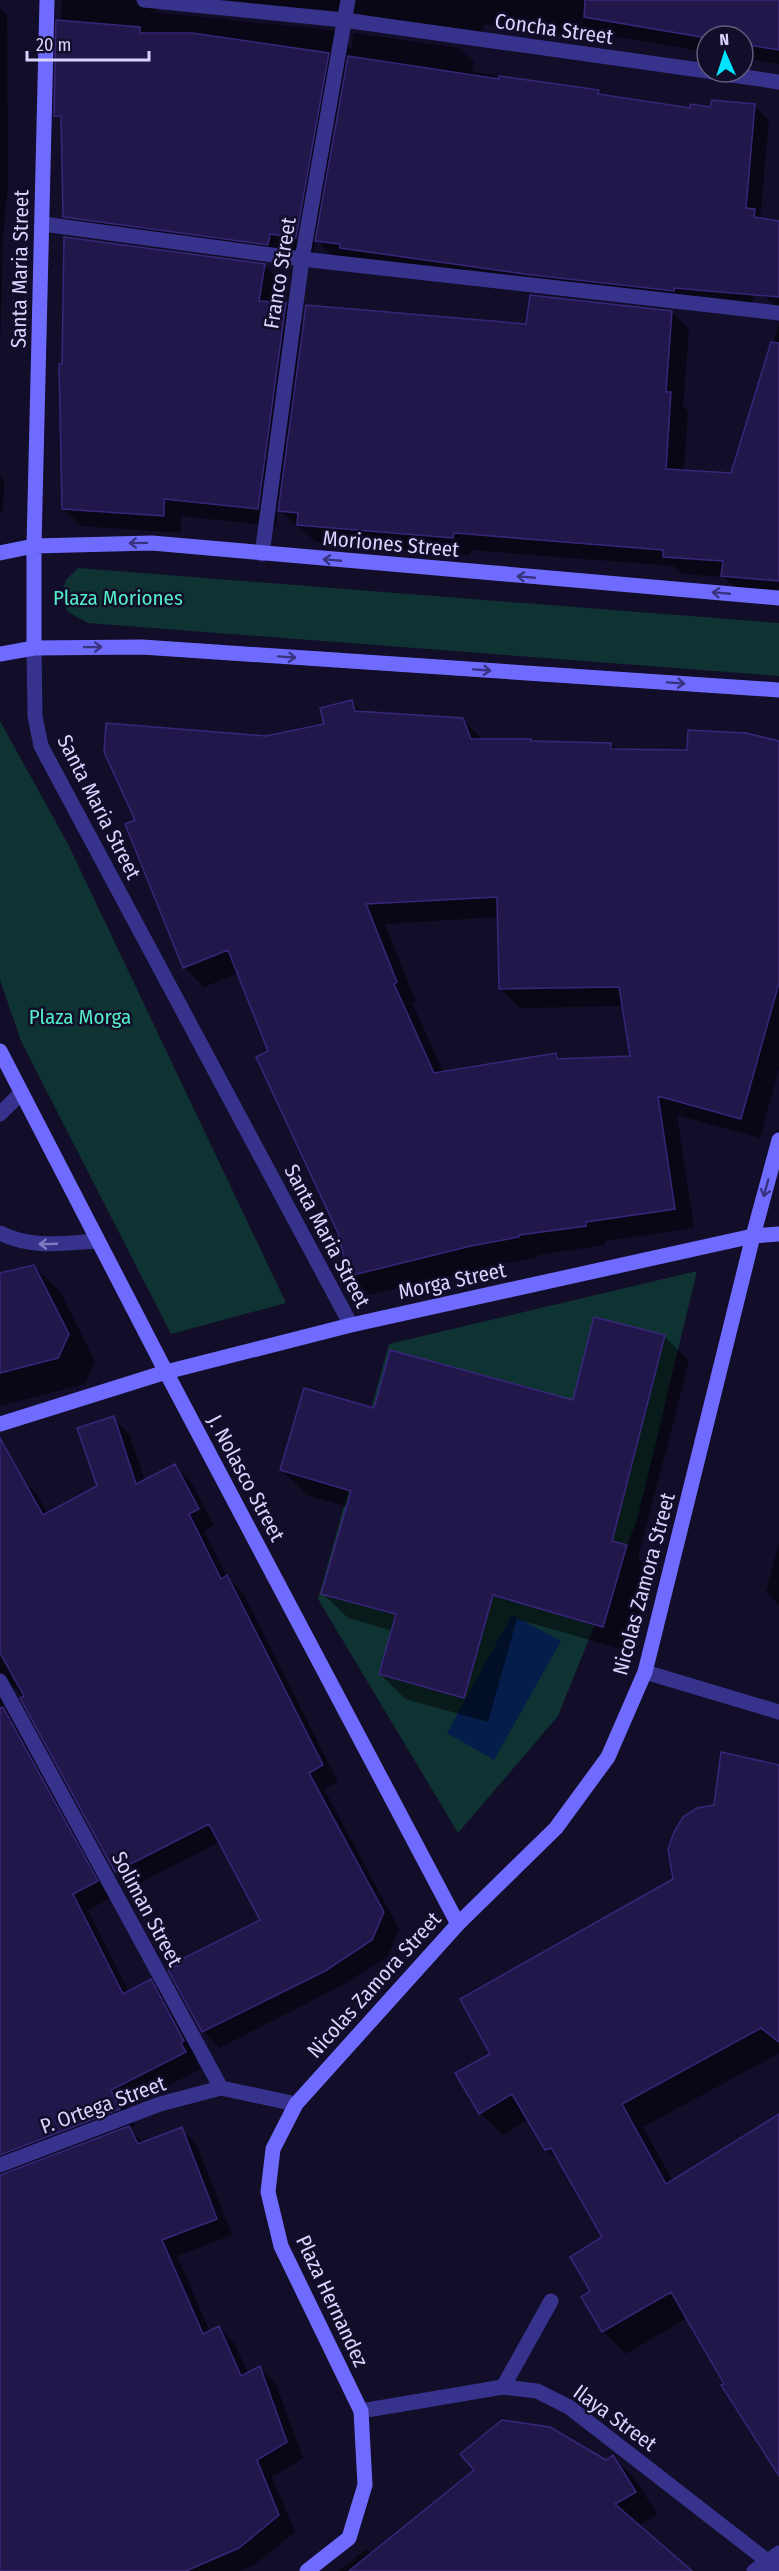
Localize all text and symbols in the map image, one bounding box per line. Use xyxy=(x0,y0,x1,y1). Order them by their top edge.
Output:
street label: Concha Street xyxy=(493,8,615,50)
scale bar xyxy=(27,24,148,62)
north arrow xyxy=(695,24,755,84)
text: N xyxy=(719,30,730,49)
text: 20 m xyxy=(36,34,71,56)
street label: Santa Maria Street xyxy=(6,189,34,348)
street label: Franco Street xyxy=(258,215,302,331)
street label: Moriones Street xyxy=(322,525,460,563)
one-way arrow xyxy=(128,537,148,549)
one-way arrow xyxy=(323,554,343,565)
one-way arrow xyxy=(517,571,537,582)
park label: Plaza Moriones xyxy=(53,585,183,611)
one-way arrow xyxy=(711,588,731,599)
one-way arrow xyxy=(82,641,102,653)
one-way arrow xyxy=(277,651,297,662)
one-way arrow xyxy=(471,664,491,675)
one-way arrow xyxy=(666,677,686,688)
street label: Santa Maria Street xyxy=(51,731,147,884)
park label: Plaza Morga xyxy=(29,1004,131,1030)
street label: Santa Maria Street xyxy=(278,1160,376,1312)
one-way arrow xyxy=(760,1178,771,1197)
one-way arrow xyxy=(38,1238,58,1249)
street label: Morga Street xyxy=(396,1257,508,1305)
street label: J. Nolasco Street xyxy=(202,1410,290,1546)
street label: Nicolas Zamora Street xyxy=(607,1490,681,1678)
street label: Soliman Street xyxy=(106,1847,188,1971)
street label: Nicolas Zamora Street xyxy=(302,1906,447,2063)
street label: P. Ortega Street xyxy=(37,2070,169,2140)
street label: Plaza Hernandez xyxy=(290,2231,374,2371)
street label: Ilaya Street xyxy=(568,2379,662,2457)

